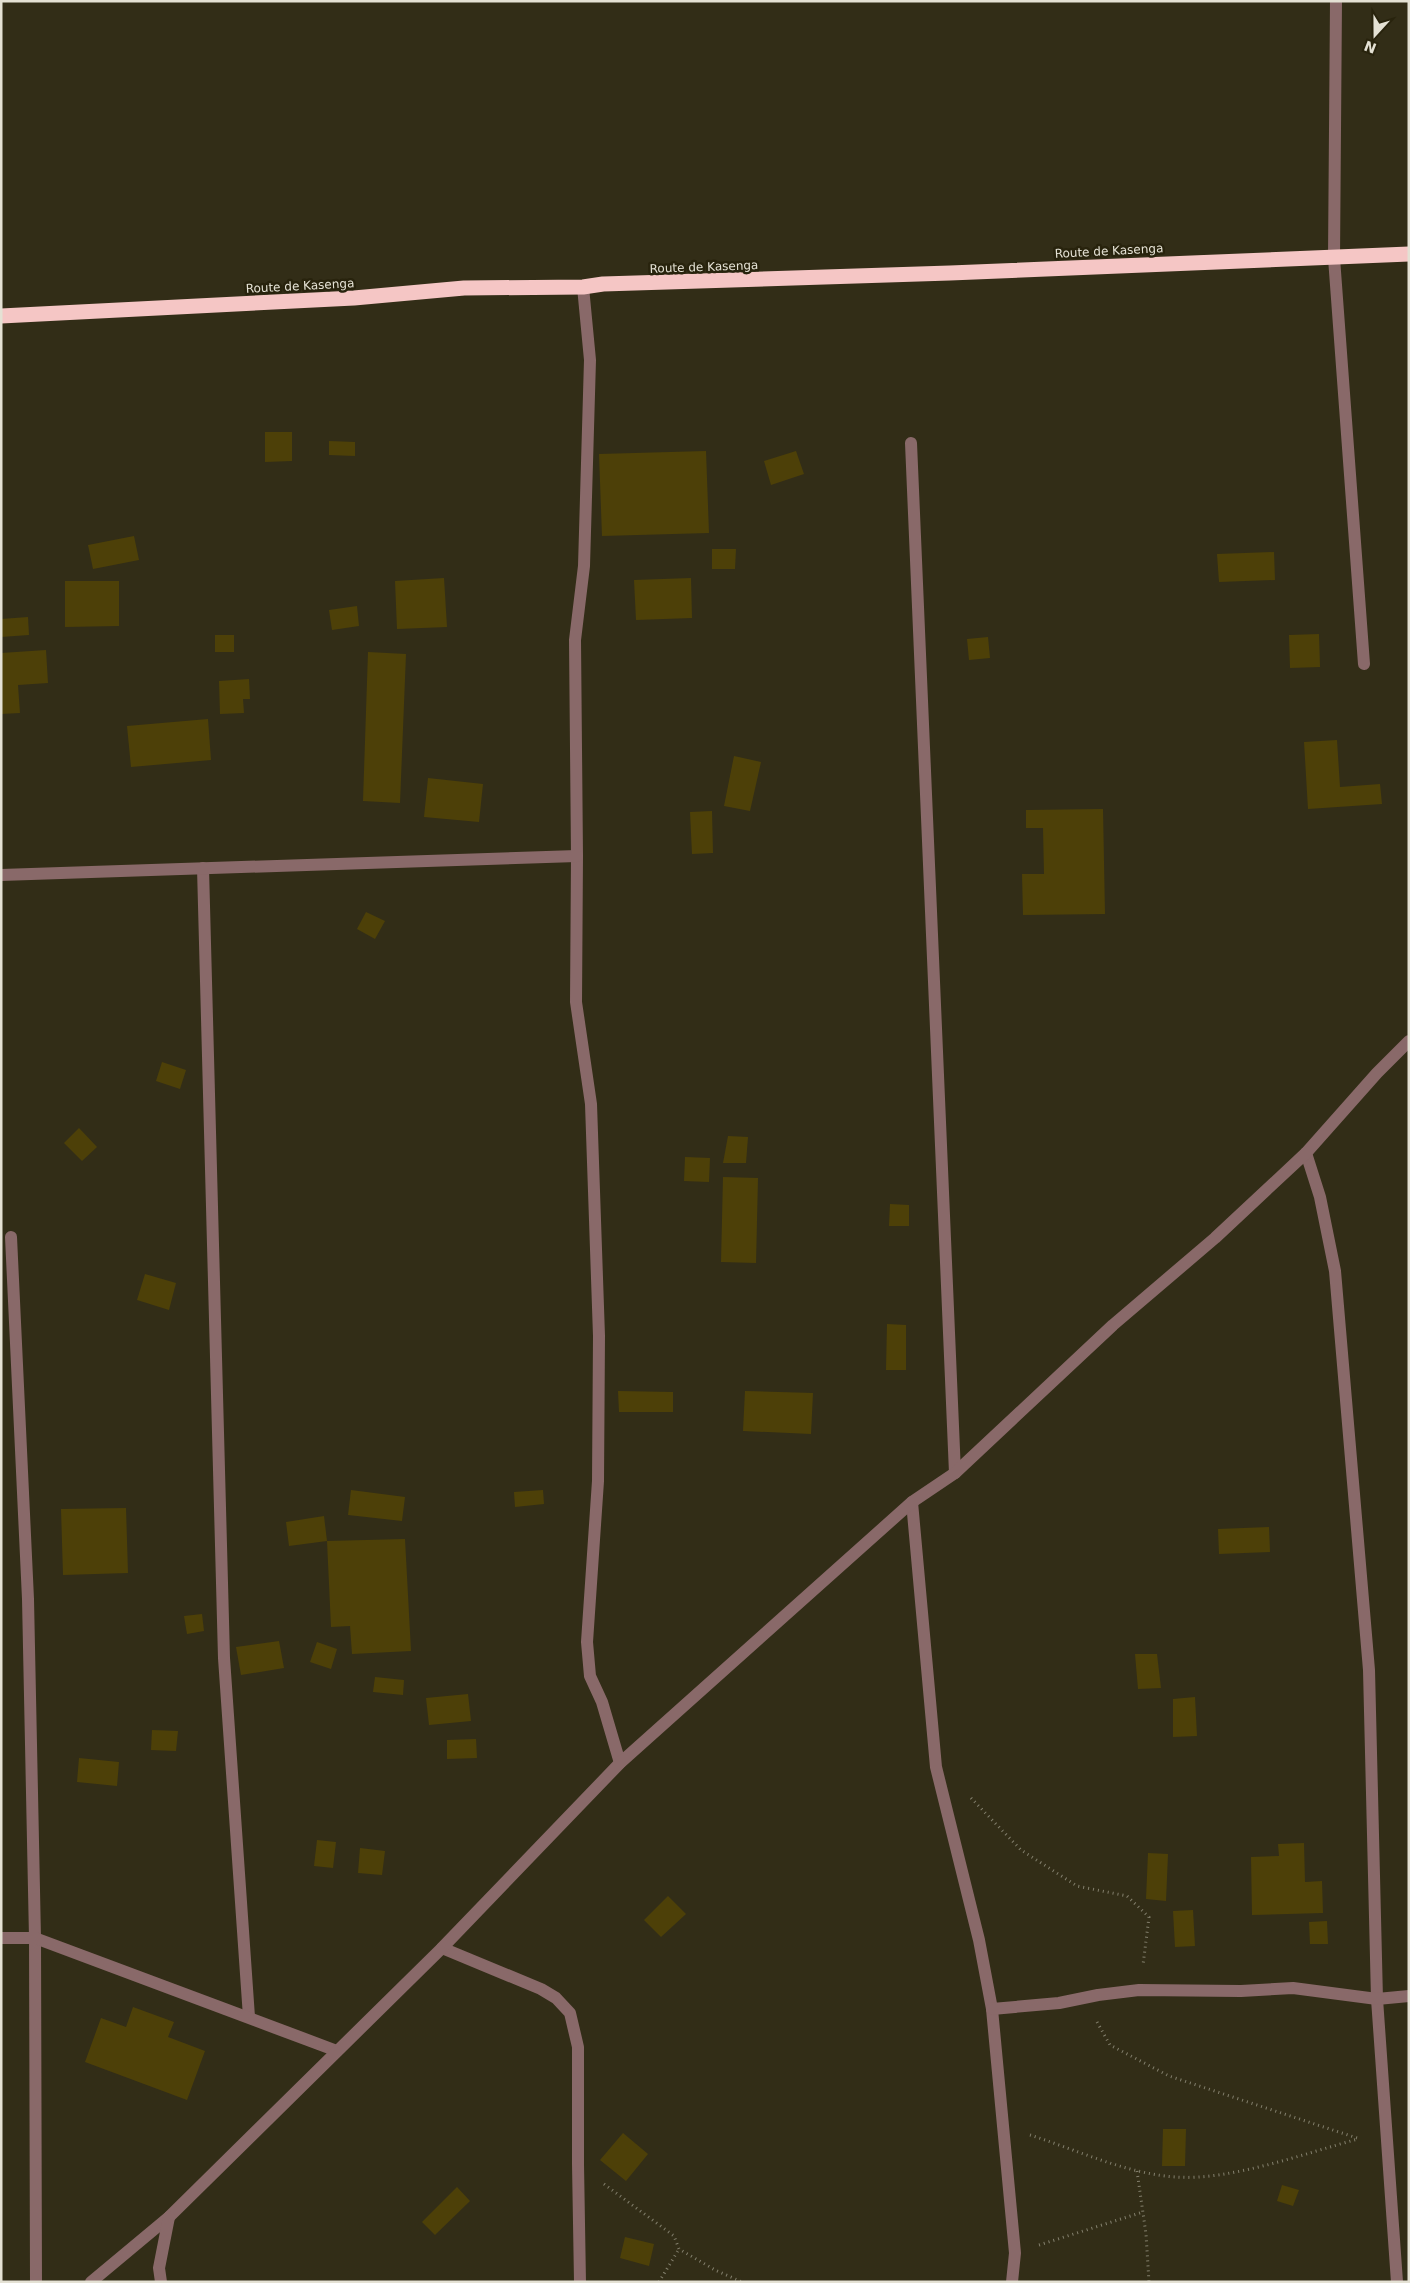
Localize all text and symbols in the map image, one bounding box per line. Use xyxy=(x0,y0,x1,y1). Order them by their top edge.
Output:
north arrow xyxy=(1350,10,1400,60)
text: N xyxy=(1362,38,1379,57)
street label: Route de Kasenga xyxy=(1054,241,1164,261)
street label: Route de Kasenga xyxy=(649,258,759,276)
street label: Route de Kasenga xyxy=(245,276,355,296)

